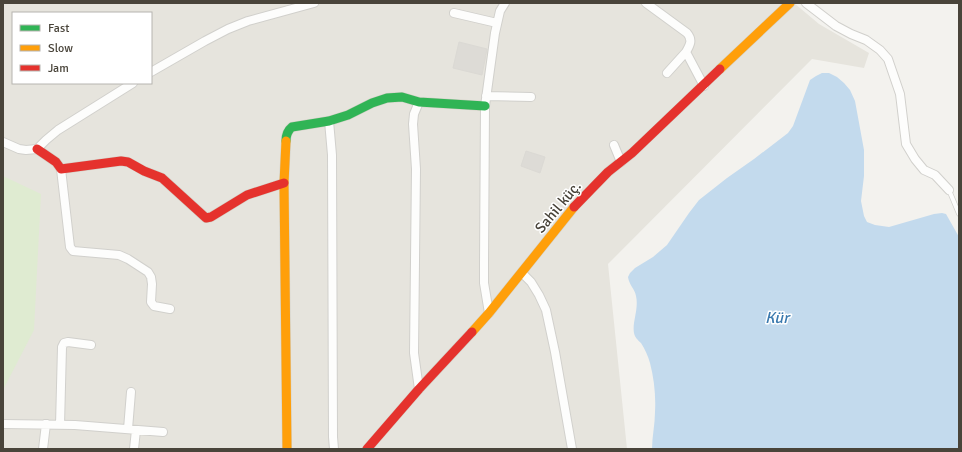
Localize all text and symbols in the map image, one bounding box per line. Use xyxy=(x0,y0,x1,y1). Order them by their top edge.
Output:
legend xyxy=(12,12,152,84)
text: Fast xyxy=(48,21,69,36)
text: Slow xyxy=(48,41,73,56)
text: Jam xyxy=(48,61,69,76)
street label: Sahil küç. xyxy=(531,177,585,237)
water label: Kür xyxy=(765,308,791,328)

